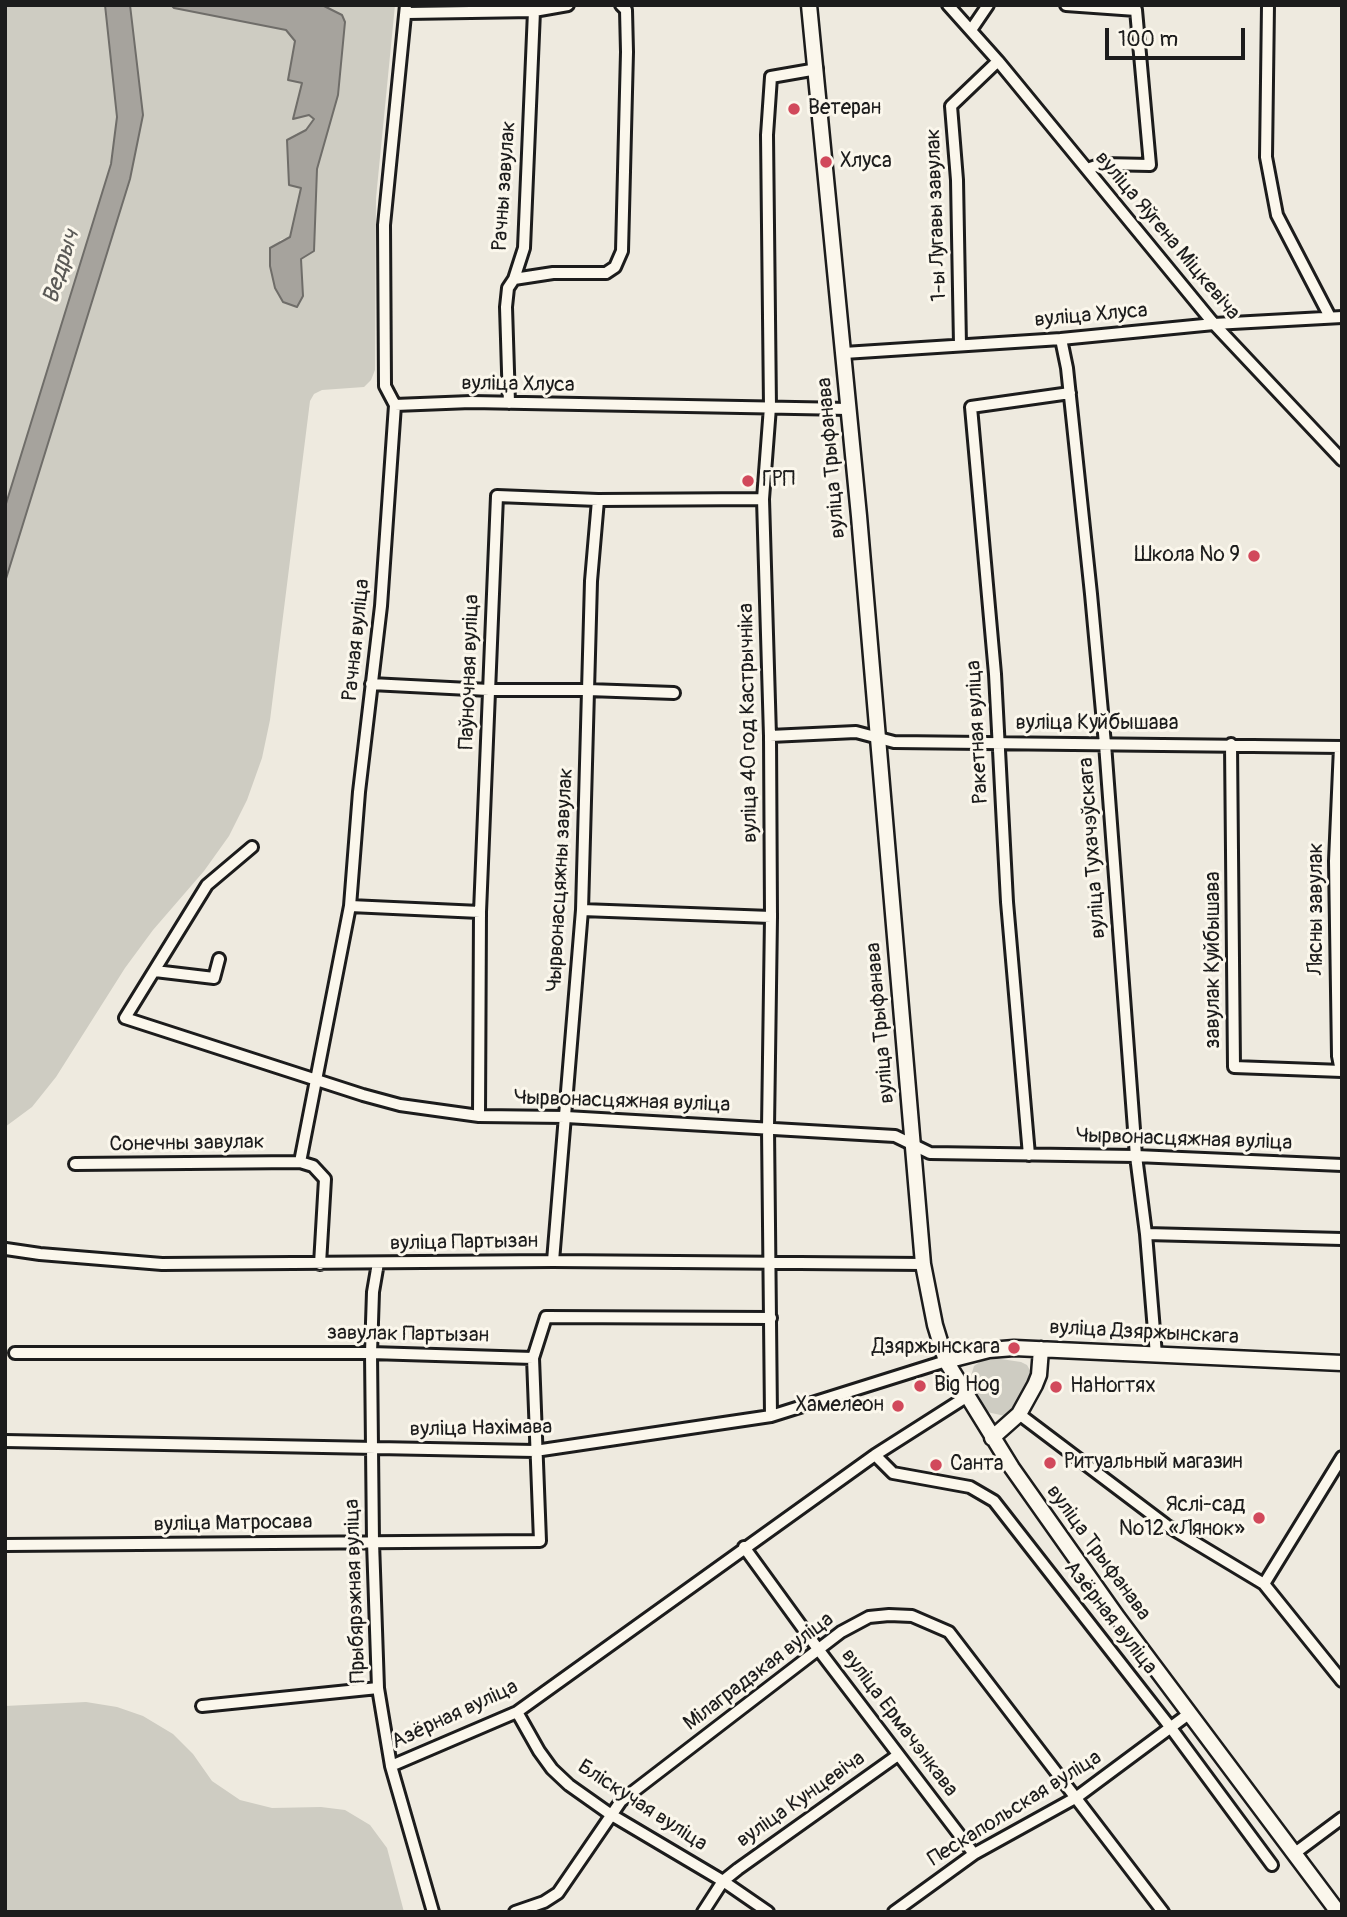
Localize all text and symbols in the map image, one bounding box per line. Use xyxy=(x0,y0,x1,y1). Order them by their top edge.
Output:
scale bar xyxy=(1109,14,1249,58)
text: 100 m xyxy=(1118,26,1178,53)
place label: Ветеран xyxy=(808,96,881,122)
marker: Ветеран xyxy=(786,101,802,117)
street label: Рачны завулак xyxy=(488,120,522,252)
street label: 1-ы Лугавы завулак xyxy=(921,128,953,302)
street label: вуліца Яўгена Міцкевіча xyxy=(1089,146,1245,326)
place label: Хлуса xyxy=(840,149,892,175)
marker: Хлуса xyxy=(818,154,834,170)
water label: Ведрыч xyxy=(38,227,86,307)
street label: вуліца Хлуса xyxy=(1033,299,1149,333)
street label: вуліца Хлуса xyxy=(461,371,575,399)
street label: вуліца Трыфанава xyxy=(812,376,852,540)
place label: ГРП xyxy=(762,468,795,494)
marker: ГРП xyxy=(740,473,756,489)
place label: Школа № 9 xyxy=(1134,543,1240,569)
marker: Школа № 9 xyxy=(1246,548,1262,564)
street label: Рачная вуліца xyxy=(338,578,376,702)
street label: Паўночная вуліца xyxy=(455,594,485,750)
street label: вуліца 40 год Кастрычніка xyxy=(734,603,764,843)
street label: Ракетная вуліца xyxy=(962,660,994,804)
street label: вуліца Куйбышава xyxy=(1016,711,1178,737)
street label: вуліца Тухачэўскага xyxy=(1074,757,1112,939)
street label: Чырвонасцяжны завулак xyxy=(543,767,579,993)
street label: Лясны завулак xyxy=(1304,843,1330,975)
street label: завулак Куйбышава xyxy=(1201,872,1227,1048)
street label: вуліца Трыфанава xyxy=(861,941,901,1105)
street label: Чырвонасцяжная вуліца xyxy=(513,1086,731,1118)
street label: Чырвонасцяжная вуліца xyxy=(1075,1124,1293,1156)
street label: Сонечны завулак xyxy=(109,1130,265,1158)
street label: вуліца Партызан xyxy=(390,1229,538,1257)
street label: вуліца Дзяржынскага xyxy=(1049,1315,1239,1351)
street label: завулак Партызан xyxy=(327,1321,489,1349)
place label: Дзяржынскага xyxy=(872,1335,1000,1361)
marker: Дзяржынскага xyxy=(1006,1340,1022,1356)
place label: Big Hog xyxy=(934,1373,1000,1399)
place label: НаНогтях xyxy=(1070,1374,1156,1400)
marker: Big Hog xyxy=(912,1378,928,1394)
marker: НаНогтях xyxy=(1048,1379,1064,1395)
place label: Хамелеон xyxy=(796,1393,884,1419)
marker: Хамелеон xyxy=(890,1398,906,1414)
street label: вуліца Нахімава xyxy=(410,1415,552,1443)
place label: Ритуальный магазин xyxy=(1064,1450,1243,1476)
place label: Санта xyxy=(950,1452,1003,1478)
marker: Ритуальный магазин xyxy=(1042,1455,1058,1471)
marker: Санта xyxy=(928,1457,944,1473)
street label: вуліца Трыфанава xyxy=(1040,1480,1156,1626)
place label: Яслі-сад №12 «Лянок» xyxy=(1119,1493,1245,1543)
street label: Прыбярэжная вуліца xyxy=(340,1498,372,1684)
street label: вуліца Матросава xyxy=(153,1510,313,1538)
marker: Яслі-сад №12 «Лянок» xyxy=(1251,1510,1267,1526)
street label: Азёрная вуліца xyxy=(1058,1556,1162,1680)
street label: Мілаградзкая вуліца xyxy=(679,1607,839,1737)
street label: вуліца Ермачэнкава xyxy=(835,1644,963,1802)
street label: Азёрная вуліца xyxy=(388,1675,522,1755)
street label: Пескапольская вуліца xyxy=(924,1745,1106,1873)
street label: вуліца Кунцевіча xyxy=(732,1746,870,1854)
street label: Бліскучая вуліца xyxy=(572,1755,712,1857)

